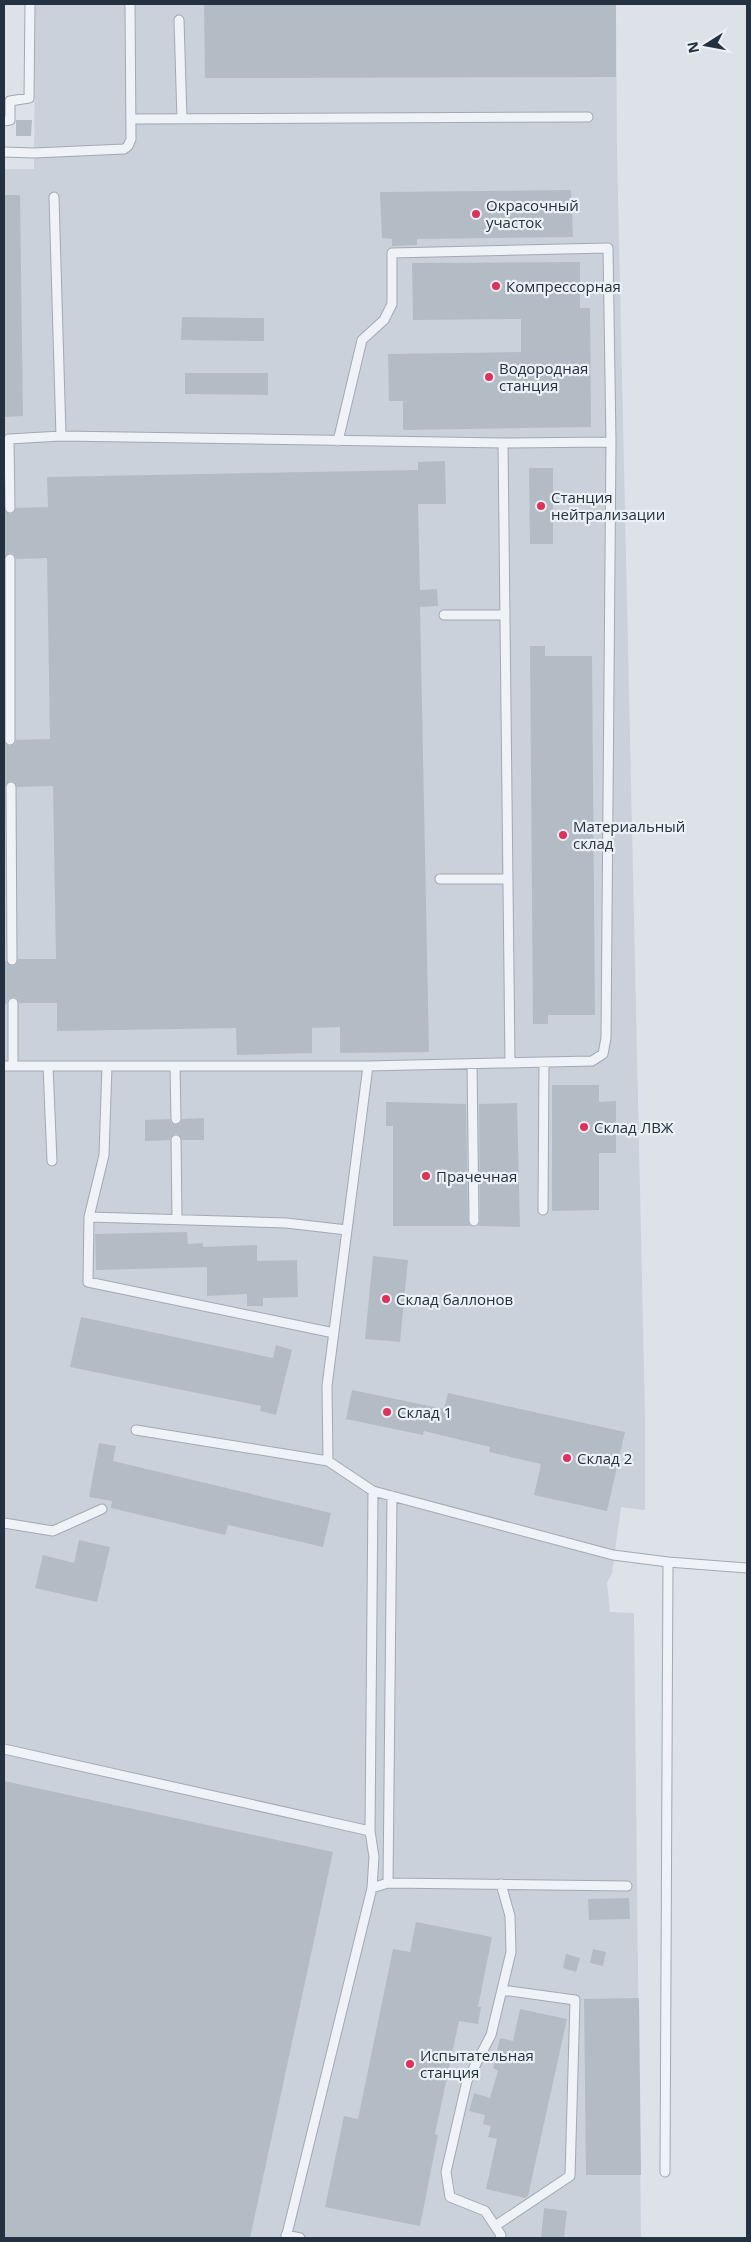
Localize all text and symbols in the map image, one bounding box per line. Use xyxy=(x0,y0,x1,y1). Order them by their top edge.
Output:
north arrow xyxy=(681,20,731,70)
text: N xyxy=(682,40,703,55)
place label: Окрасочный участок xyxy=(486,195,579,232)
marker: Окрасочный участок xyxy=(470,208,482,220)
place label: Компрессорная xyxy=(506,276,621,296)
marker: Компрессорная xyxy=(490,280,502,292)
place label: Водородная станция xyxy=(499,358,588,395)
marker: Водородная станция xyxy=(483,371,495,383)
place label: Станция нейтрализации xyxy=(551,487,665,524)
marker: Станция нейтрализации xyxy=(535,500,547,512)
place label: Материальный склад xyxy=(573,816,685,853)
marker: Материальный склад xyxy=(557,829,569,841)
place label: Склад ЛВЖ xyxy=(594,1117,674,1137)
marker: Склад ЛВЖ xyxy=(578,1121,590,1133)
place label: Прачечная xyxy=(436,1166,517,1186)
marker: Прачечная xyxy=(420,1170,432,1182)
place label: Склад баллонов xyxy=(396,1289,513,1309)
marker: Склад баллонов xyxy=(380,1293,392,1305)
place label: Склад 1 xyxy=(397,1402,452,1422)
marker: Склад 1 xyxy=(381,1406,393,1418)
place label: Склад 2 xyxy=(577,1448,632,1468)
marker: Склад 2 xyxy=(561,1452,573,1464)
place label: Испытательная станция xyxy=(420,2045,534,2082)
marker: Испытательная станция xyxy=(404,2058,416,2070)

